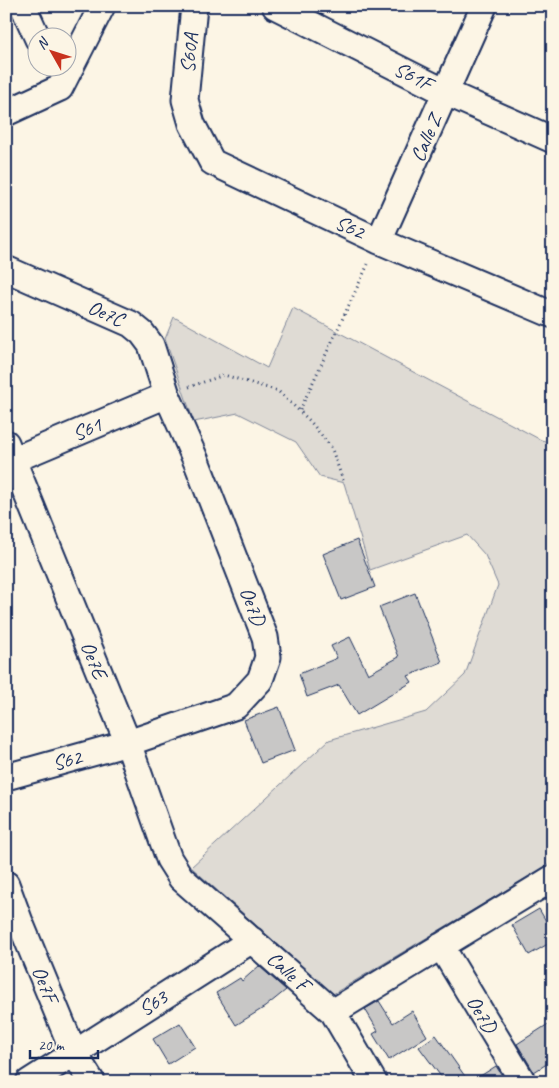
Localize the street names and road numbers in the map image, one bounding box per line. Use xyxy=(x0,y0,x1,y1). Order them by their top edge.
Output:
street label: S60A xyxy=(174,30,204,74)
street label: S61F xyxy=(390,56,440,98)
street label: Calle Z xyxy=(404,108,449,166)
street label: S62 xyxy=(331,209,370,246)
street label: Oe7C xyxy=(84,294,130,333)
street label: S61 xyxy=(69,411,107,447)
street label: Oe7D xyxy=(234,583,273,631)
street label: Oe7E xyxy=(75,638,114,685)
street label: S62 xyxy=(50,743,86,776)
street label: Calle F xyxy=(262,945,318,1000)
street label: Oe7F xyxy=(26,962,66,1010)
street label: S63 xyxy=(134,983,174,1022)
street label: Oe7D xyxy=(461,991,504,1039)

